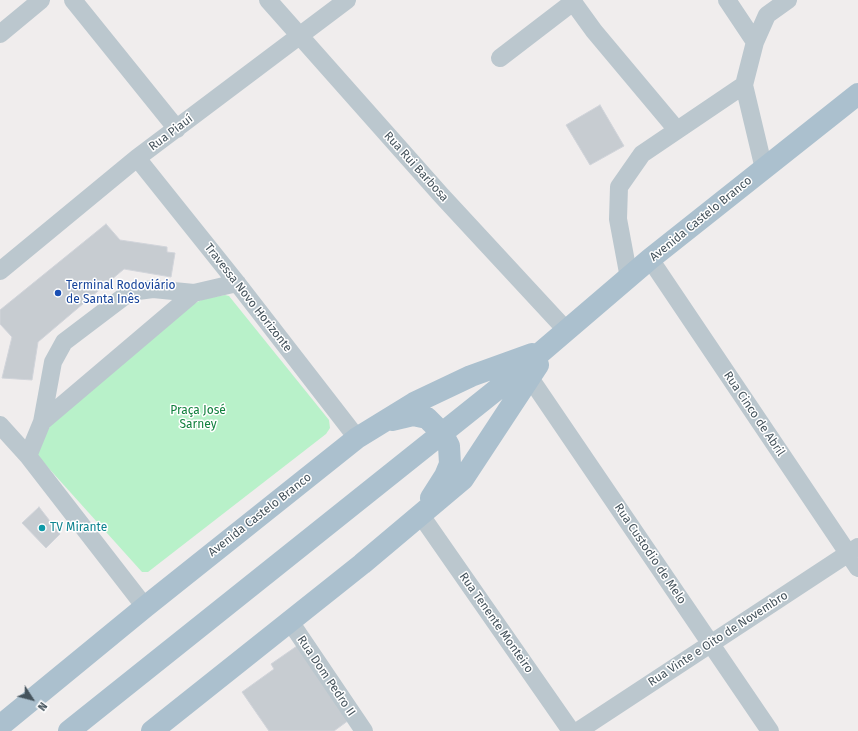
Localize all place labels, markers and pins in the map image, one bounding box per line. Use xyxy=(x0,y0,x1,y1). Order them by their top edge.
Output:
place label: Terminal Rodoviário de Santa Inês xyxy=(66,279,176,307)
marker: Terminal Rodoviário de Santa Inês xyxy=(53,288,63,298)
place label: TV Mirante xyxy=(50,521,107,535)
marker: TV Mirante xyxy=(37,523,47,533)

